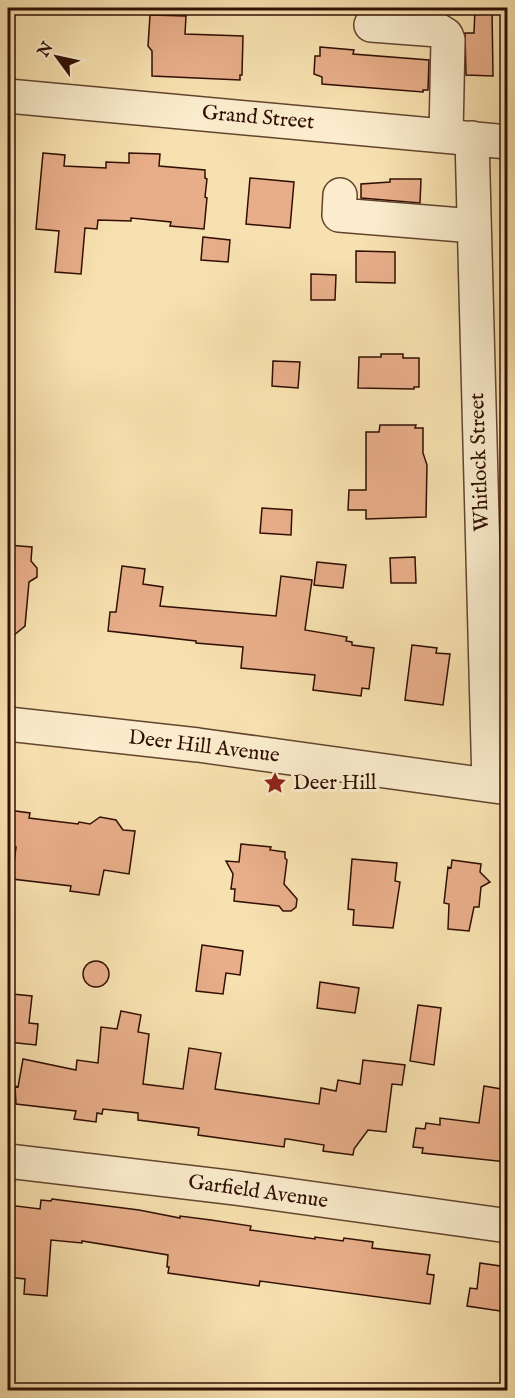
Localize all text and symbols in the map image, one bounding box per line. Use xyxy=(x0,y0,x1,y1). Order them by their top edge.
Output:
north arrow xyxy=(27,27,87,87)
text: N xyxy=(33,39,58,62)
street label: Grand Street xyxy=(201,100,315,136)
street label: Whitlock Street xyxy=(464,392,496,532)
street label: Deer Hill Avenue xyxy=(127,724,282,770)
place icon: Deer Hill xyxy=(262,770,288,796)
place label: Deer Hill xyxy=(293,770,377,797)
street label: Garfield Avenue xyxy=(186,1169,330,1215)

